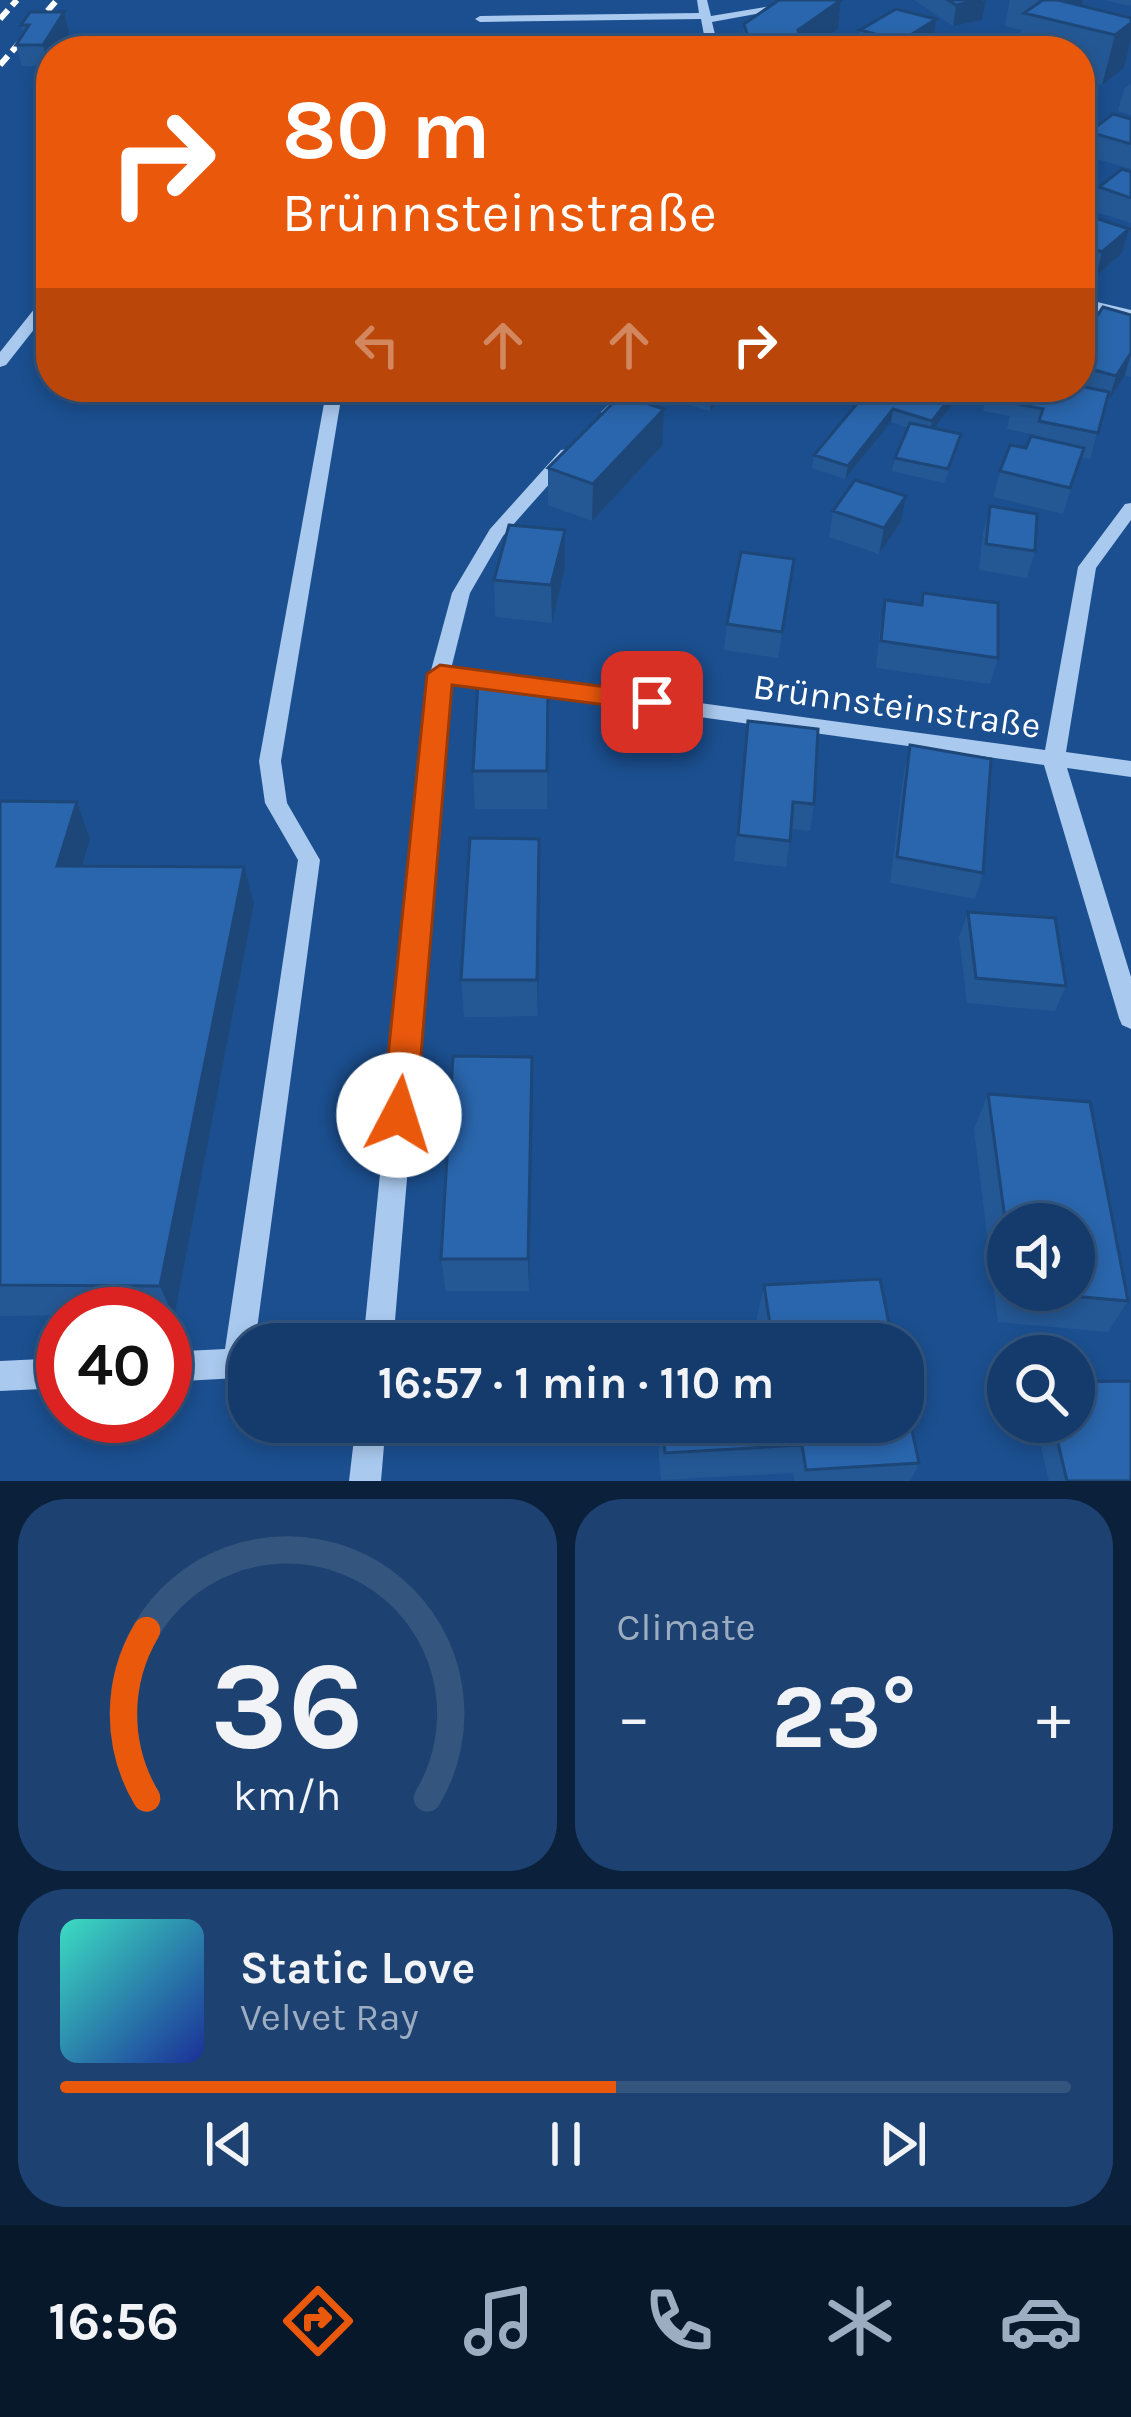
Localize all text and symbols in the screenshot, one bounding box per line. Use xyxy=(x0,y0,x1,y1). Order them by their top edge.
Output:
text: 80 m xyxy=(282,81,490,179)
icon: right xyxy=(84,84,240,240)
text: Brünnsteinstraße xyxy=(282,181,717,245)
icon: left xyxy=(344,312,410,378)
icon: ahead xyxy=(470,312,536,378)
icon: ahead xyxy=(596,312,662,378)
icon: right xyxy=(722,312,788,378)
pin xyxy=(601,651,703,753)
street label: Brünnsteinstraße xyxy=(750,665,1043,747)
icon: arrive xyxy=(619,669,685,735)
position arrow xyxy=(336,1052,462,1178)
map controls xyxy=(987,1203,1095,1443)
button: sound xyxy=(987,1203,1095,1311)
speed limit sign: 40 xyxy=(36,1287,192,1443)
button: search xyxy=(987,1335,1095,1443)
text: 16:57 · 1 min · 110 m xyxy=(378,1357,774,1409)
text: Climate xyxy=(617,1604,756,1650)
text: 36 xyxy=(211,1633,364,1778)
text: 23° xyxy=(771,1664,916,1770)
text: − xyxy=(617,1678,651,1756)
text: + xyxy=(1036,1678,1071,1756)
text: km/h xyxy=(233,1771,342,1821)
text: Static Love xyxy=(240,1942,475,1994)
text: Velvet Ray xyxy=(240,1994,419,2040)
icon: previous xyxy=(196,2111,262,2177)
icon: pause xyxy=(533,2111,599,2177)
icon: next xyxy=(870,2111,936,2177)
icon: directions xyxy=(276,2279,360,2363)
icon: music xyxy=(457,2279,541,2363)
icon: phone xyxy=(637,2279,721,2363)
icon: climate xyxy=(818,2279,902,2363)
icon: car xyxy=(999,2279,1083,2363)
text: 16:56 xyxy=(48,2289,179,2353)

